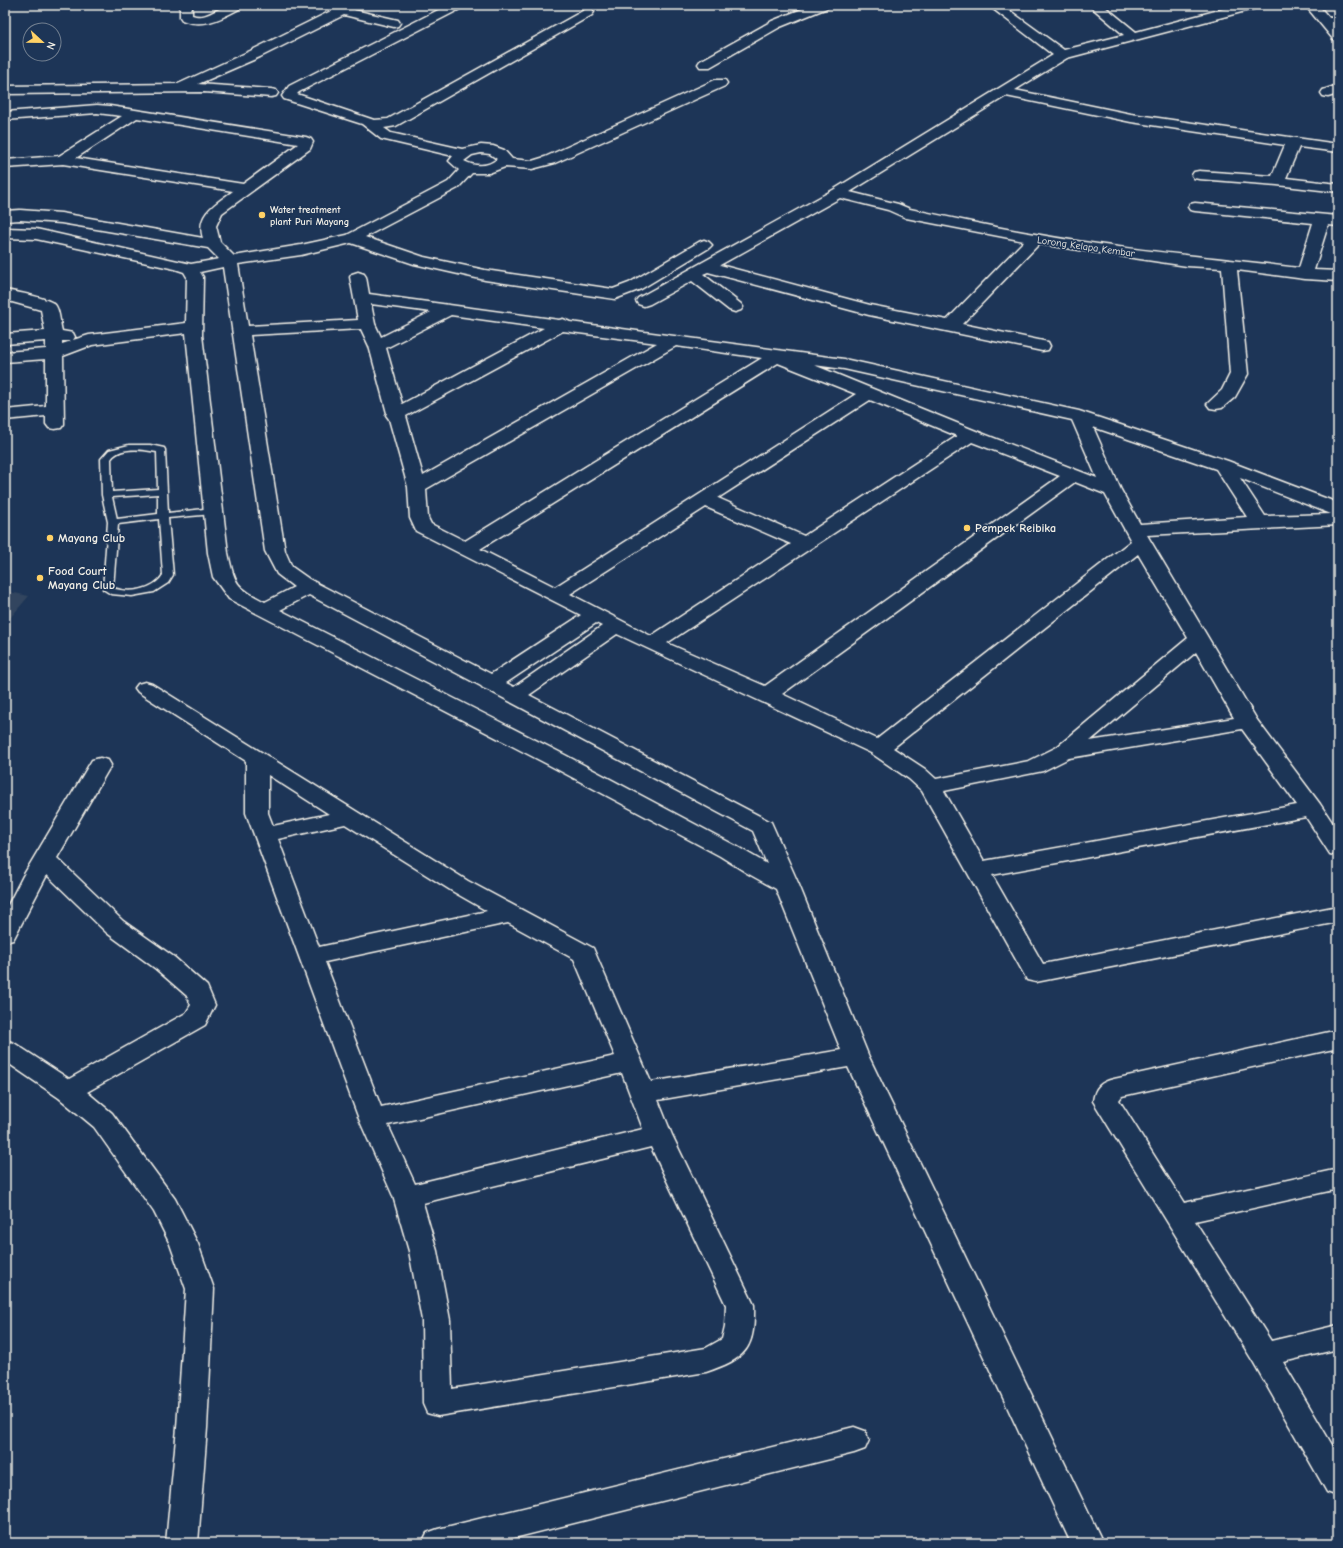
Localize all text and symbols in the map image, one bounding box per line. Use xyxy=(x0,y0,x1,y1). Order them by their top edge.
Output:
north arrow xyxy=(22,22,62,62)
text: N xyxy=(43,40,58,51)
place label: Water treatment plant Puri Mayang xyxy=(270,204,349,228)
marker: Water treatment plant Puri Mayang xyxy=(257,210,267,220)
street label: Lorong Kelapa Kembar xyxy=(1036,234,1135,260)
place label: Pempek Reibika xyxy=(975,521,1056,535)
marker: Pempek Reibika xyxy=(962,523,972,533)
place label: Mayang Club xyxy=(58,531,125,545)
marker: Mayang Club xyxy=(45,533,55,543)
place label: Food Court Mayang Club xyxy=(48,564,115,592)
marker: Food Court Mayang Club xyxy=(35,573,45,583)

